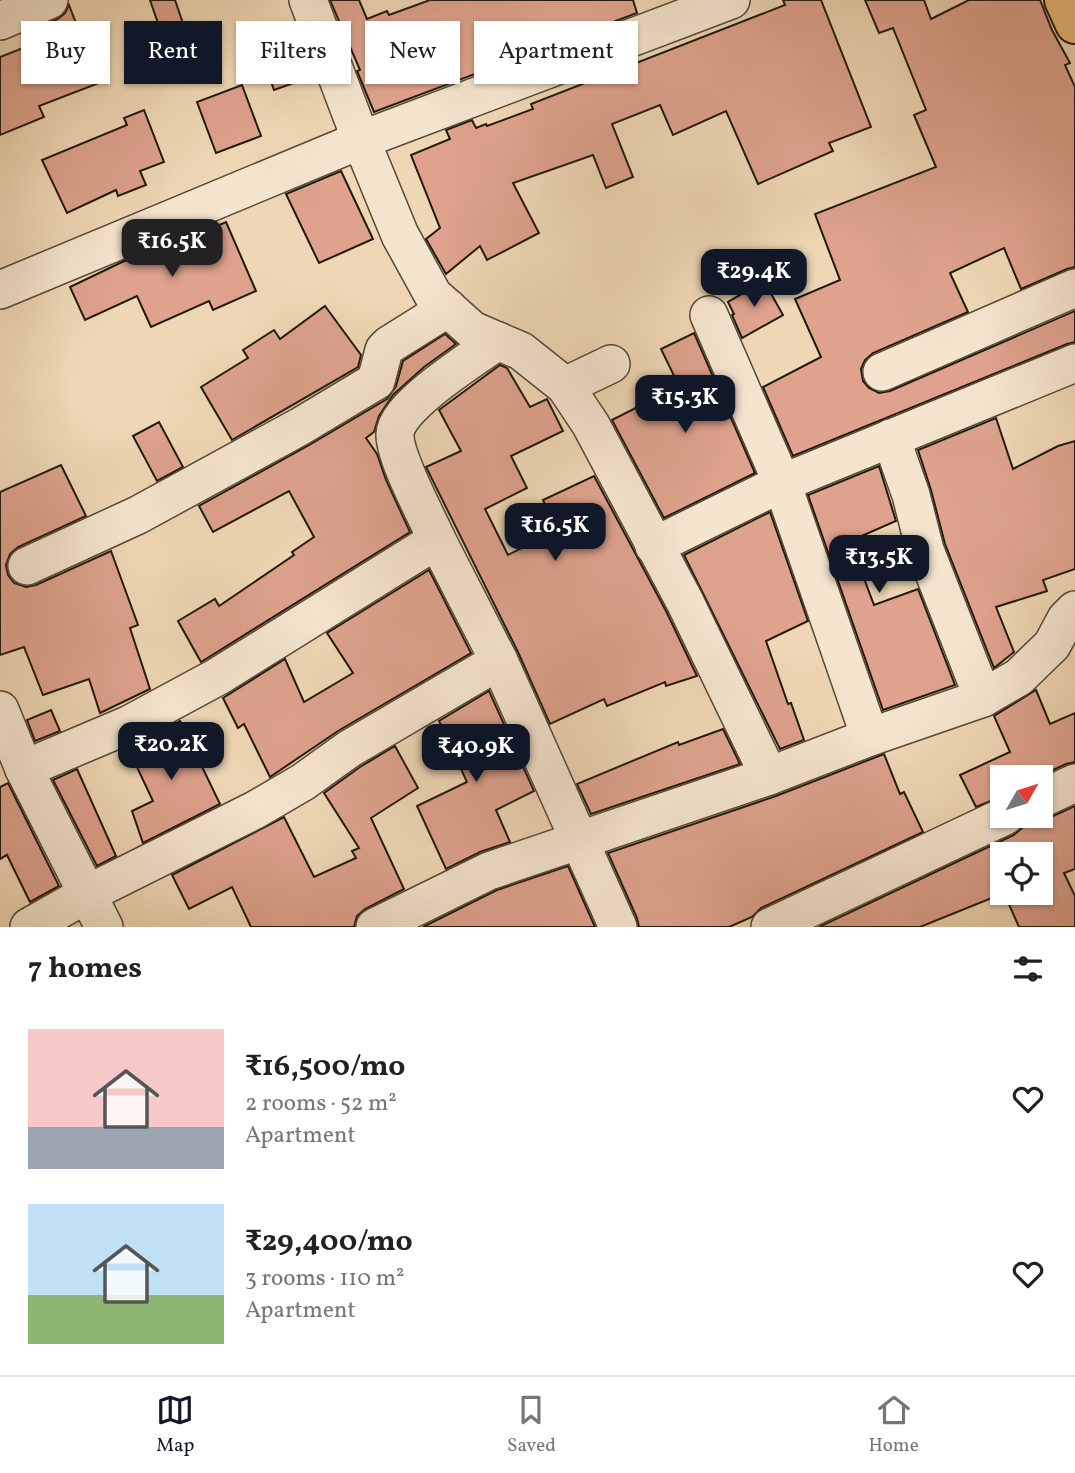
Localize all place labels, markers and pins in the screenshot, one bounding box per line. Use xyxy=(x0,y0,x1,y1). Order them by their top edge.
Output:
pin: ₹16.5K xyxy=(115,219,229,279)
pin: ₹29.4K xyxy=(697,250,811,309)
pin: ₹15.3K xyxy=(628,376,742,435)
pin: ₹16.5K xyxy=(498,504,612,563)
pin: ₹13.5K xyxy=(822,536,936,595)
pin: ₹20.2K xyxy=(114,722,228,782)
pin: ₹40.9K xyxy=(419,724,533,784)

